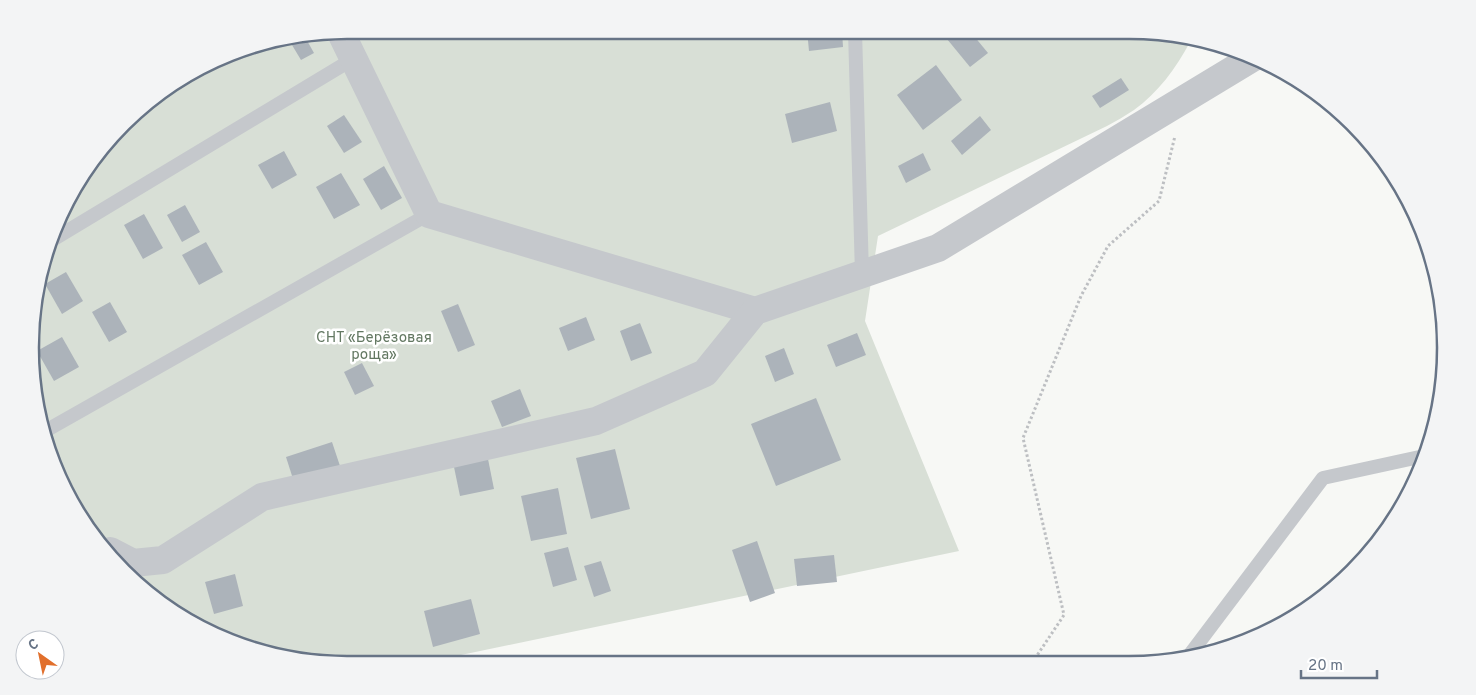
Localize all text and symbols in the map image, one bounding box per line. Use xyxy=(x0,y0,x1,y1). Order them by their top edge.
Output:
park label: СНТ «Берёзовая роща» xyxy=(316,329,432,365)
north arrow xyxy=(15,630,65,680)
text: С xyxy=(25,636,42,655)
scale bar xyxy=(1301,648,1377,680)
text: 20 m xyxy=(1308,657,1343,676)

